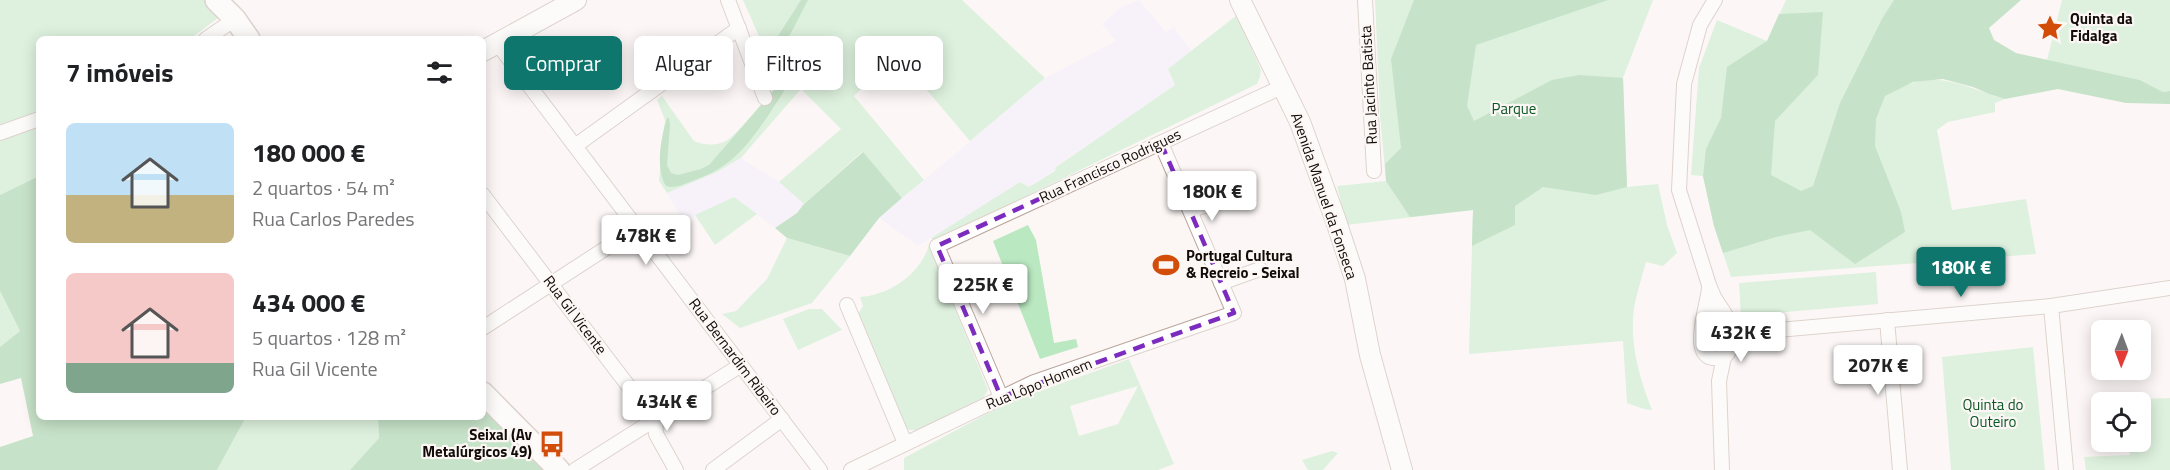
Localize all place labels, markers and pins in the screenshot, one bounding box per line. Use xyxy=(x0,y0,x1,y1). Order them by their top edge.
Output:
place label: Quinta da Fidalga xyxy=(2070,7,2133,47)
place icon: Quinta da Fidalga xyxy=(2035,13,2065,43)
pin: 180K € xyxy=(1163,171,1261,222)
pin: 478K € xyxy=(597,215,695,266)
place label: Portugal Cultura & Recreio - Seixal xyxy=(1186,244,1300,284)
pin: 180K € xyxy=(1912,247,2010,298)
sports icon: Portugal Cultura & Recreio - Seixal xyxy=(1151,250,1181,280)
pin: 225K € xyxy=(934,264,1032,315)
pin: 432K € xyxy=(1692,312,1790,363)
pin: 207K € xyxy=(1829,345,1927,396)
pin: 434K € xyxy=(618,381,716,432)
place label: Seixal (Av Metalúrgicos 49) xyxy=(422,423,533,463)
bus stop icon: Seixal (Av Metalúrgicos 49) xyxy=(537,429,567,459)

